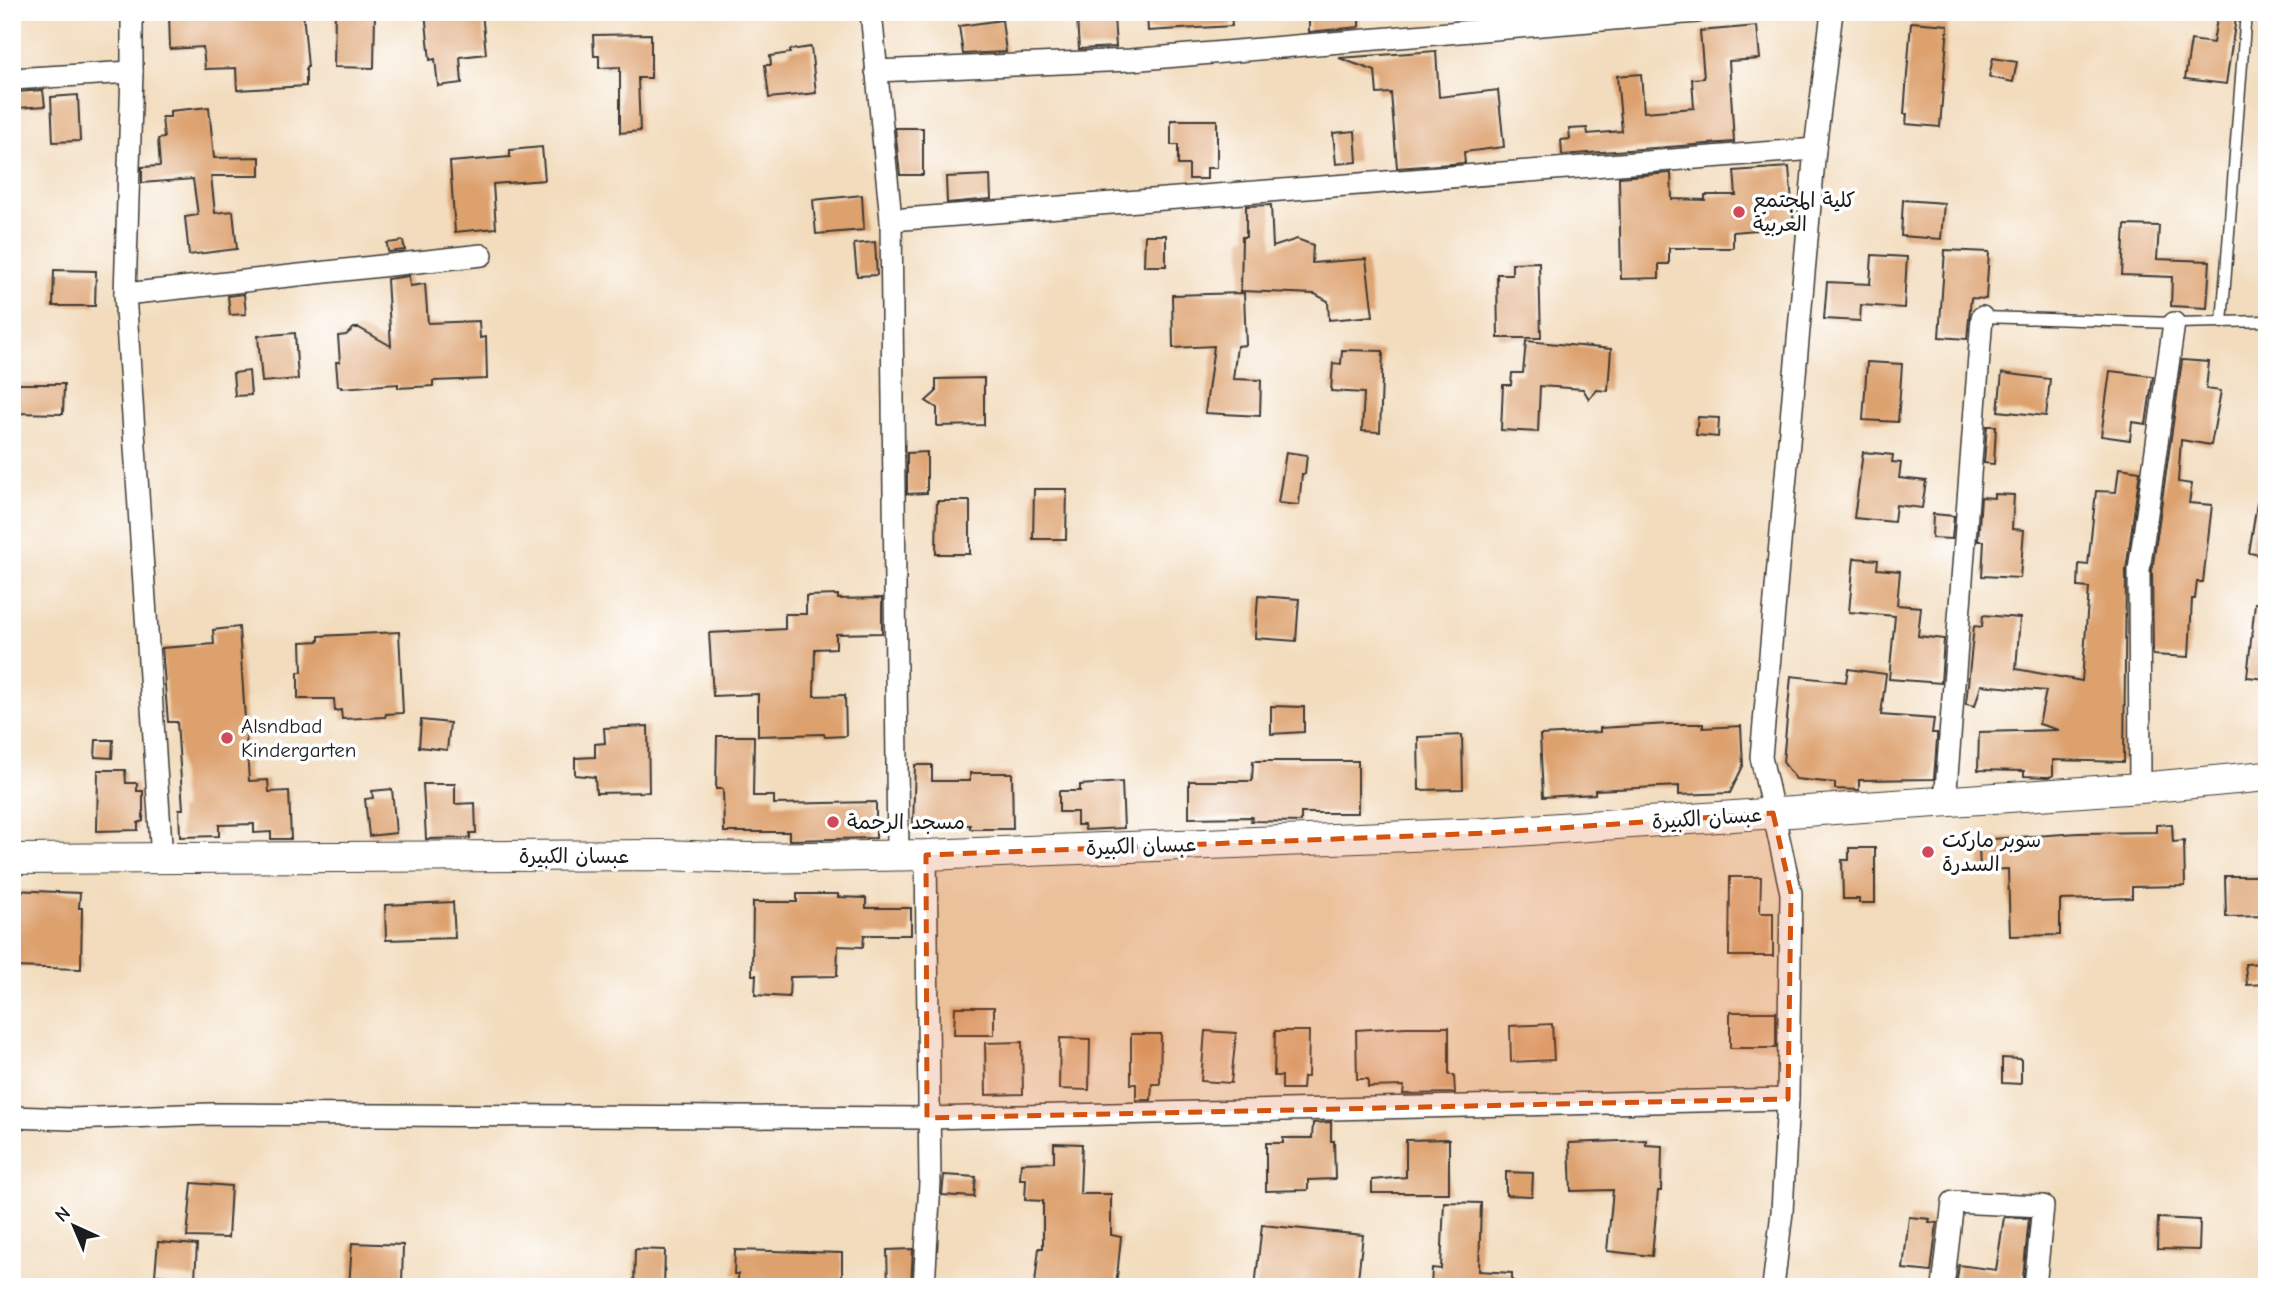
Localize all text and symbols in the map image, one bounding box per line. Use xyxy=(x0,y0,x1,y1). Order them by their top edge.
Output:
place label: كلية المجتمع العربية xyxy=(1753,188,1856,237)
marker: كلية المجتمع العربية xyxy=(1731,204,1747,220)
place label: Alsndbad Kindergarten xyxy=(241,714,356,762)
marker: Alsndbad Kindergarten xyxy=(219,730,235,746)
street label: عبسان الكبيرة xyxy=(1651,802,1763,835)
place label: مسجد الرحمة xyxy=(847,810,965,834)
marker: مسجد الرحمة xyxy=(825,814,841,830)
place label: سوبر ماركت السدرة xyxy=(1942,828,2041,876)
street label: عبسان الكبيرة xyxy=(1085,832,1197,861)
street label: عبسان الكبيرة xyxy=(519,844,629,869)
marker: سوبر ماركت السدرة xyxy=(1920,844,1936,860)
north arrow xyxy=(38,1190,108,1260)
text: N xyxy=(51,1202,75,1227)

